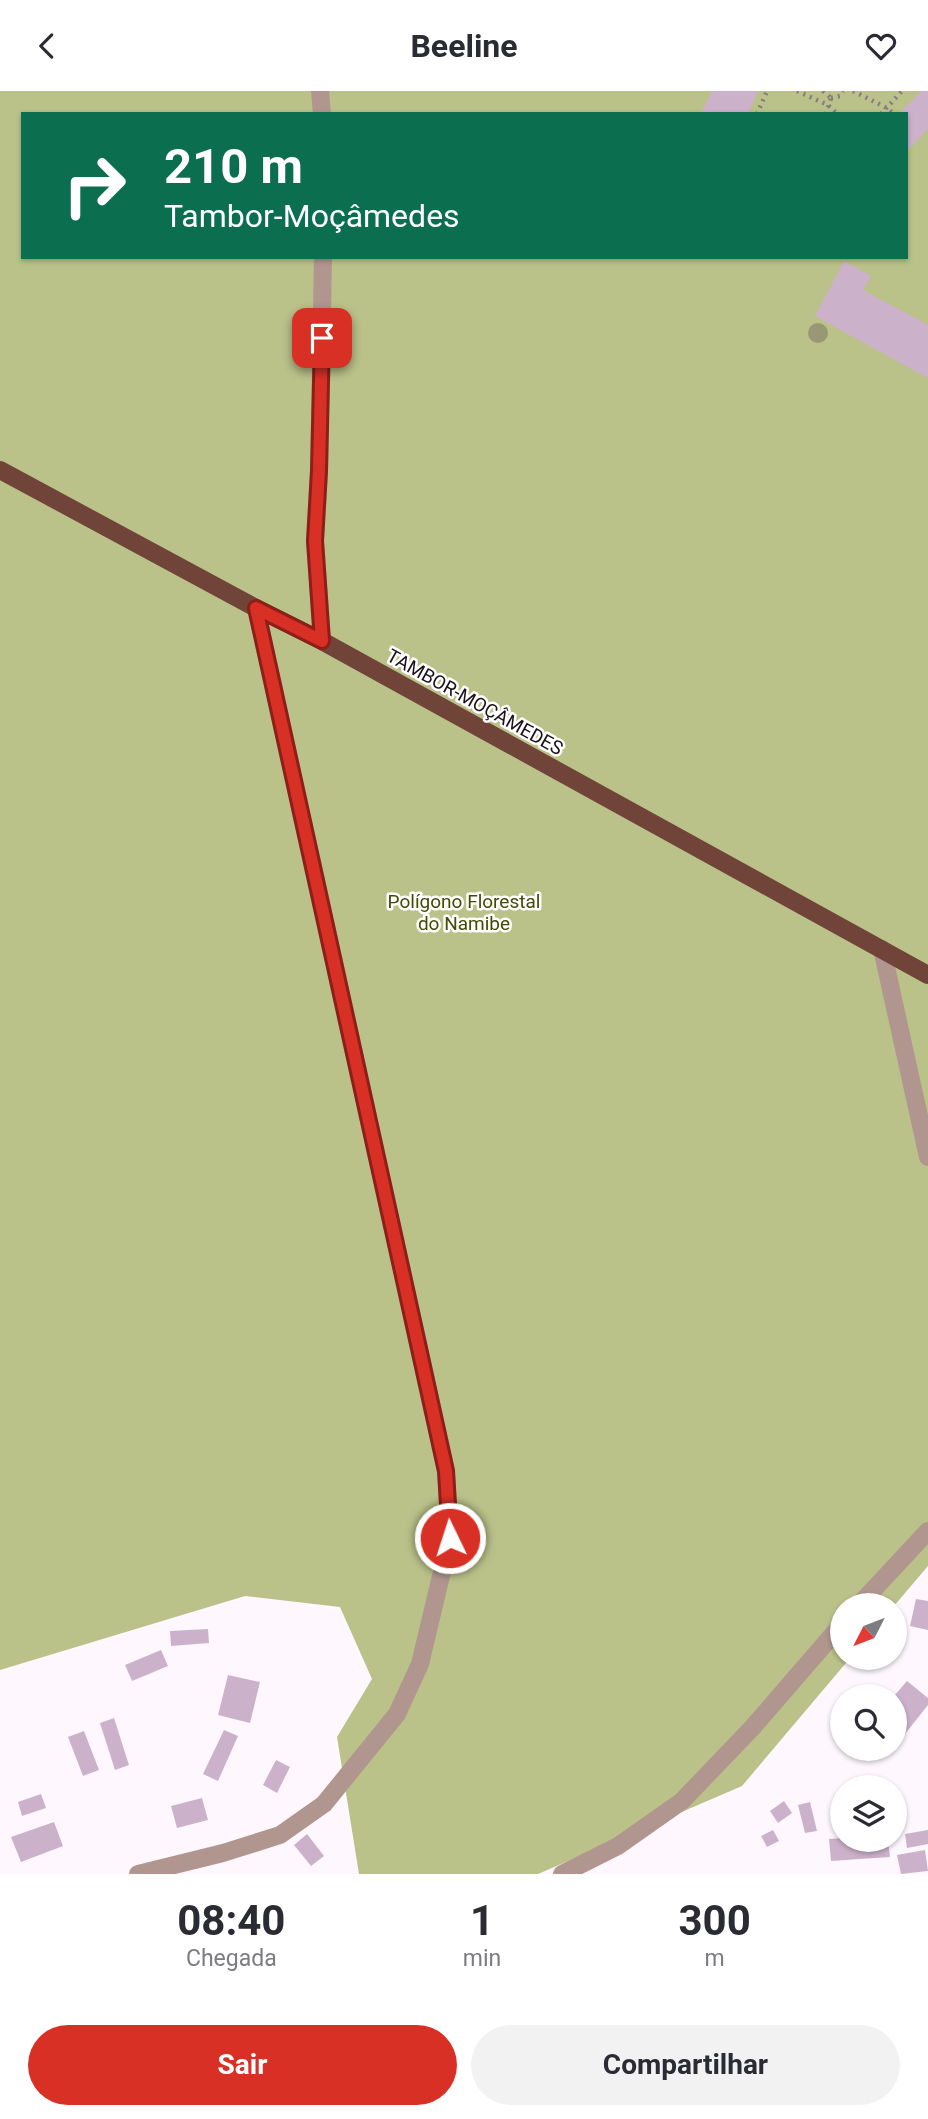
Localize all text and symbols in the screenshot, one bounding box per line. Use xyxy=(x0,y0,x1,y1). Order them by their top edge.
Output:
icon: back xyxy=(28,27,66,65)
text: Beeline xyxy=(410,27,518,65)
icon: heart xyxy=(862,27,900,65)
text: 210 m xyxy=(164,138,303,195)
icon: right xyxy=(49,140,140,231)
text: Tambor-Moçâmedes xyxy=(164,197,460,235)
pin xyxy=(292,308,352,368)
icon: arrive xyxy=(303,319,341,357)
street label: TAMBOR-MOÇÂMEDES xyxy=(383,644,567,760)
park label: Polígono Florestal do Namibe xyxy=(388,890,540,935)
position arrow xyxy=(413,1501,487,1575)
north arrow xyxy=(830,1593,906,1669)
map controls xyxy=(830,1593,907,1852)
button: search xyxy=(830,1684,907,1761)
button: layers xyxy=(830,1775,907,1852)
text: 08:40 xyxy=(177,1896,285,1945)
text: 1 xyxy=(470,1896,494,1945)
text: 300 xyxy=(678,1896,751,1945)
text: Chegada xyxy=(186,1945,277,1972)
text: min xyxy=(463,1945,501,1972)
text: m xyxy=(705,1945,725,1972)
button: Sair xyxy=(28,2025,457,2105)
button: Compartilhar xyxy=(471,2025,900,2105)

